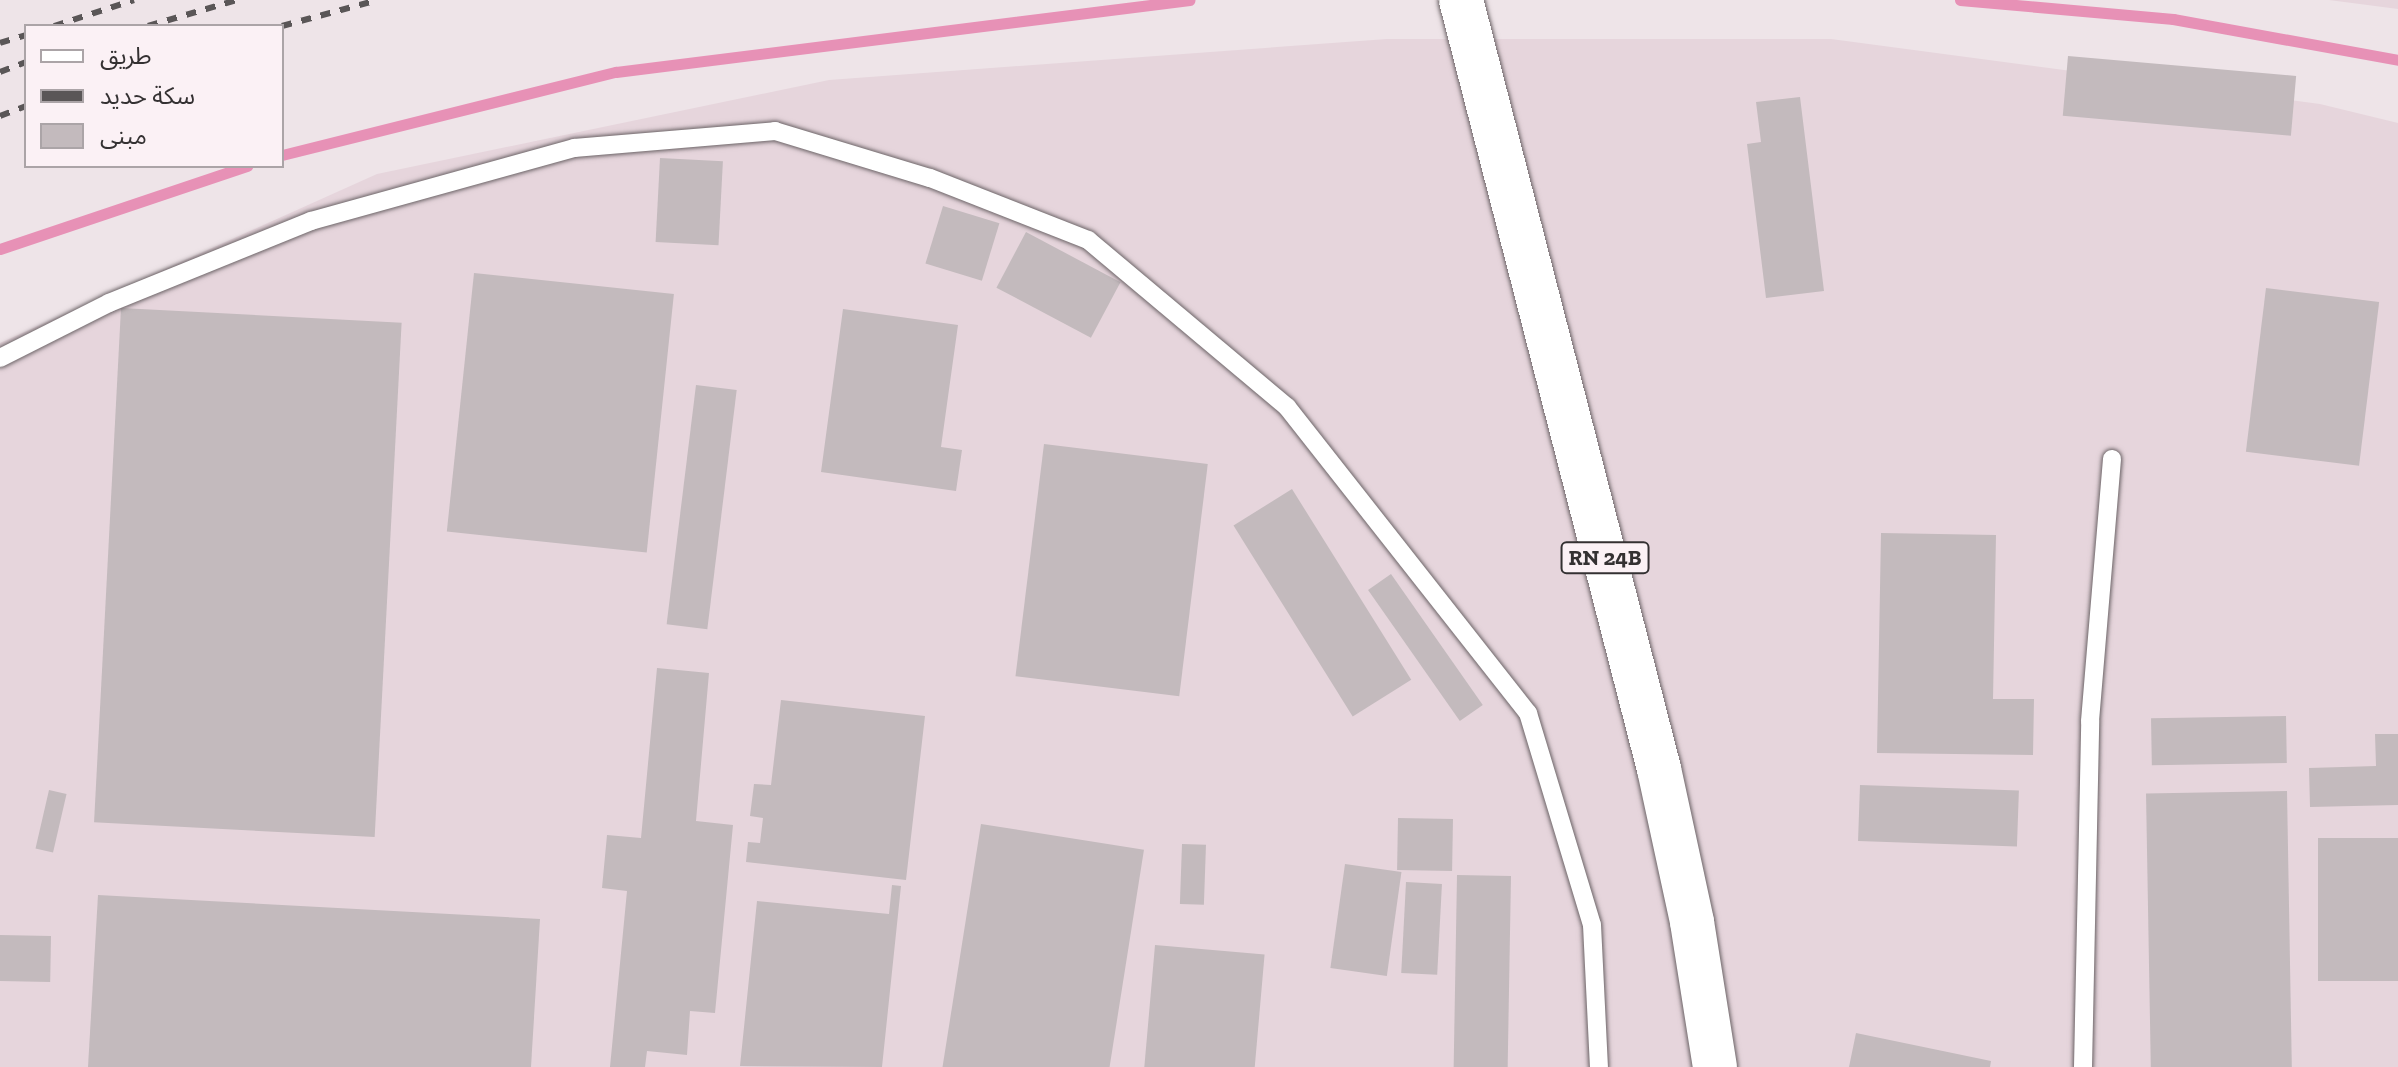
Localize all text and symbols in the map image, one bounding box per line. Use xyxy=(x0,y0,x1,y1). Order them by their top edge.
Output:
legend xyxy=(24,24,284,168)
text: طريق xyxy=(100,41,152,70)
text: سكة حديد xyxy=(100,81,195,110)
text: مبنى xyxy=(100,121,147,150)
road number: RN 24B xyxy=(1559,540,1651,576)

